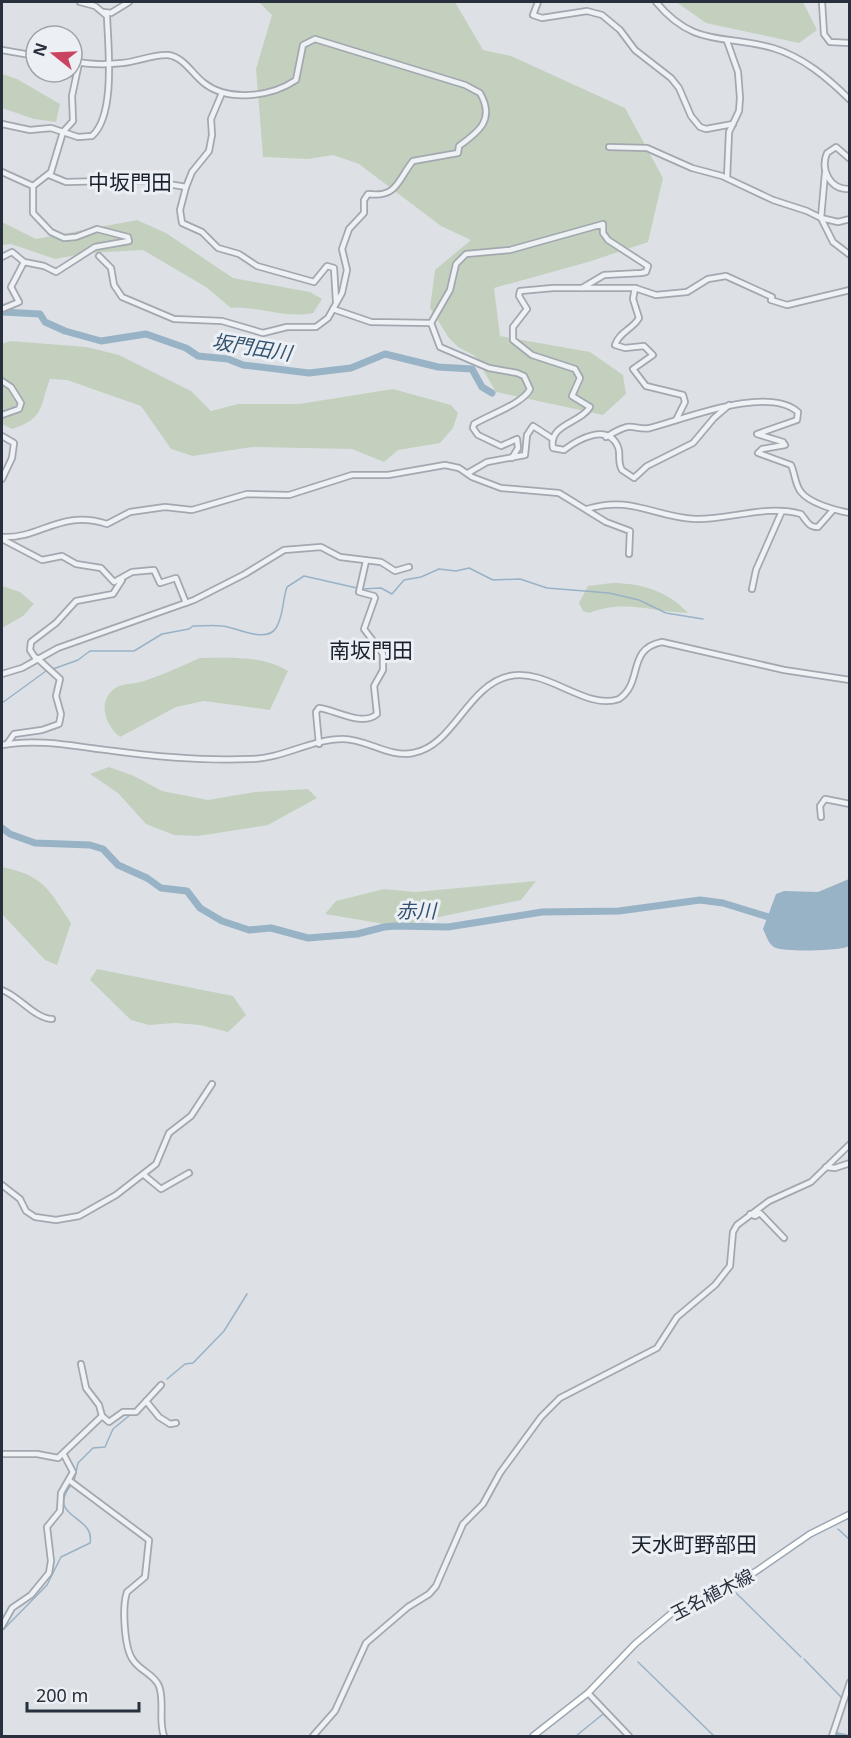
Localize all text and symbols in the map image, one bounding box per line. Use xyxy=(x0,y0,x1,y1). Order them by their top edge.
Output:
north arrow xyxy=(24,24,84,84)
text: N xyxy=(27,40,52,59)
district label: 中坂門田 xyxy=(88,168,172,196)
water label: 坂門田川 xyxy=(210,327,296,367)
district label: 南坂門田 xyxy=(329,636,413,664)
water label: 赤川 xyxy=(396,897,438,924)
district label: 天水町野部田 xyxy=(631,1530,757,1558)
street label: 玉名植木線 xyxy=(666,1563,758,1625)
scale bar xyxy=(27,1675,140,1713)
text: 200 m xyxy=(36,1683,88,1707)

